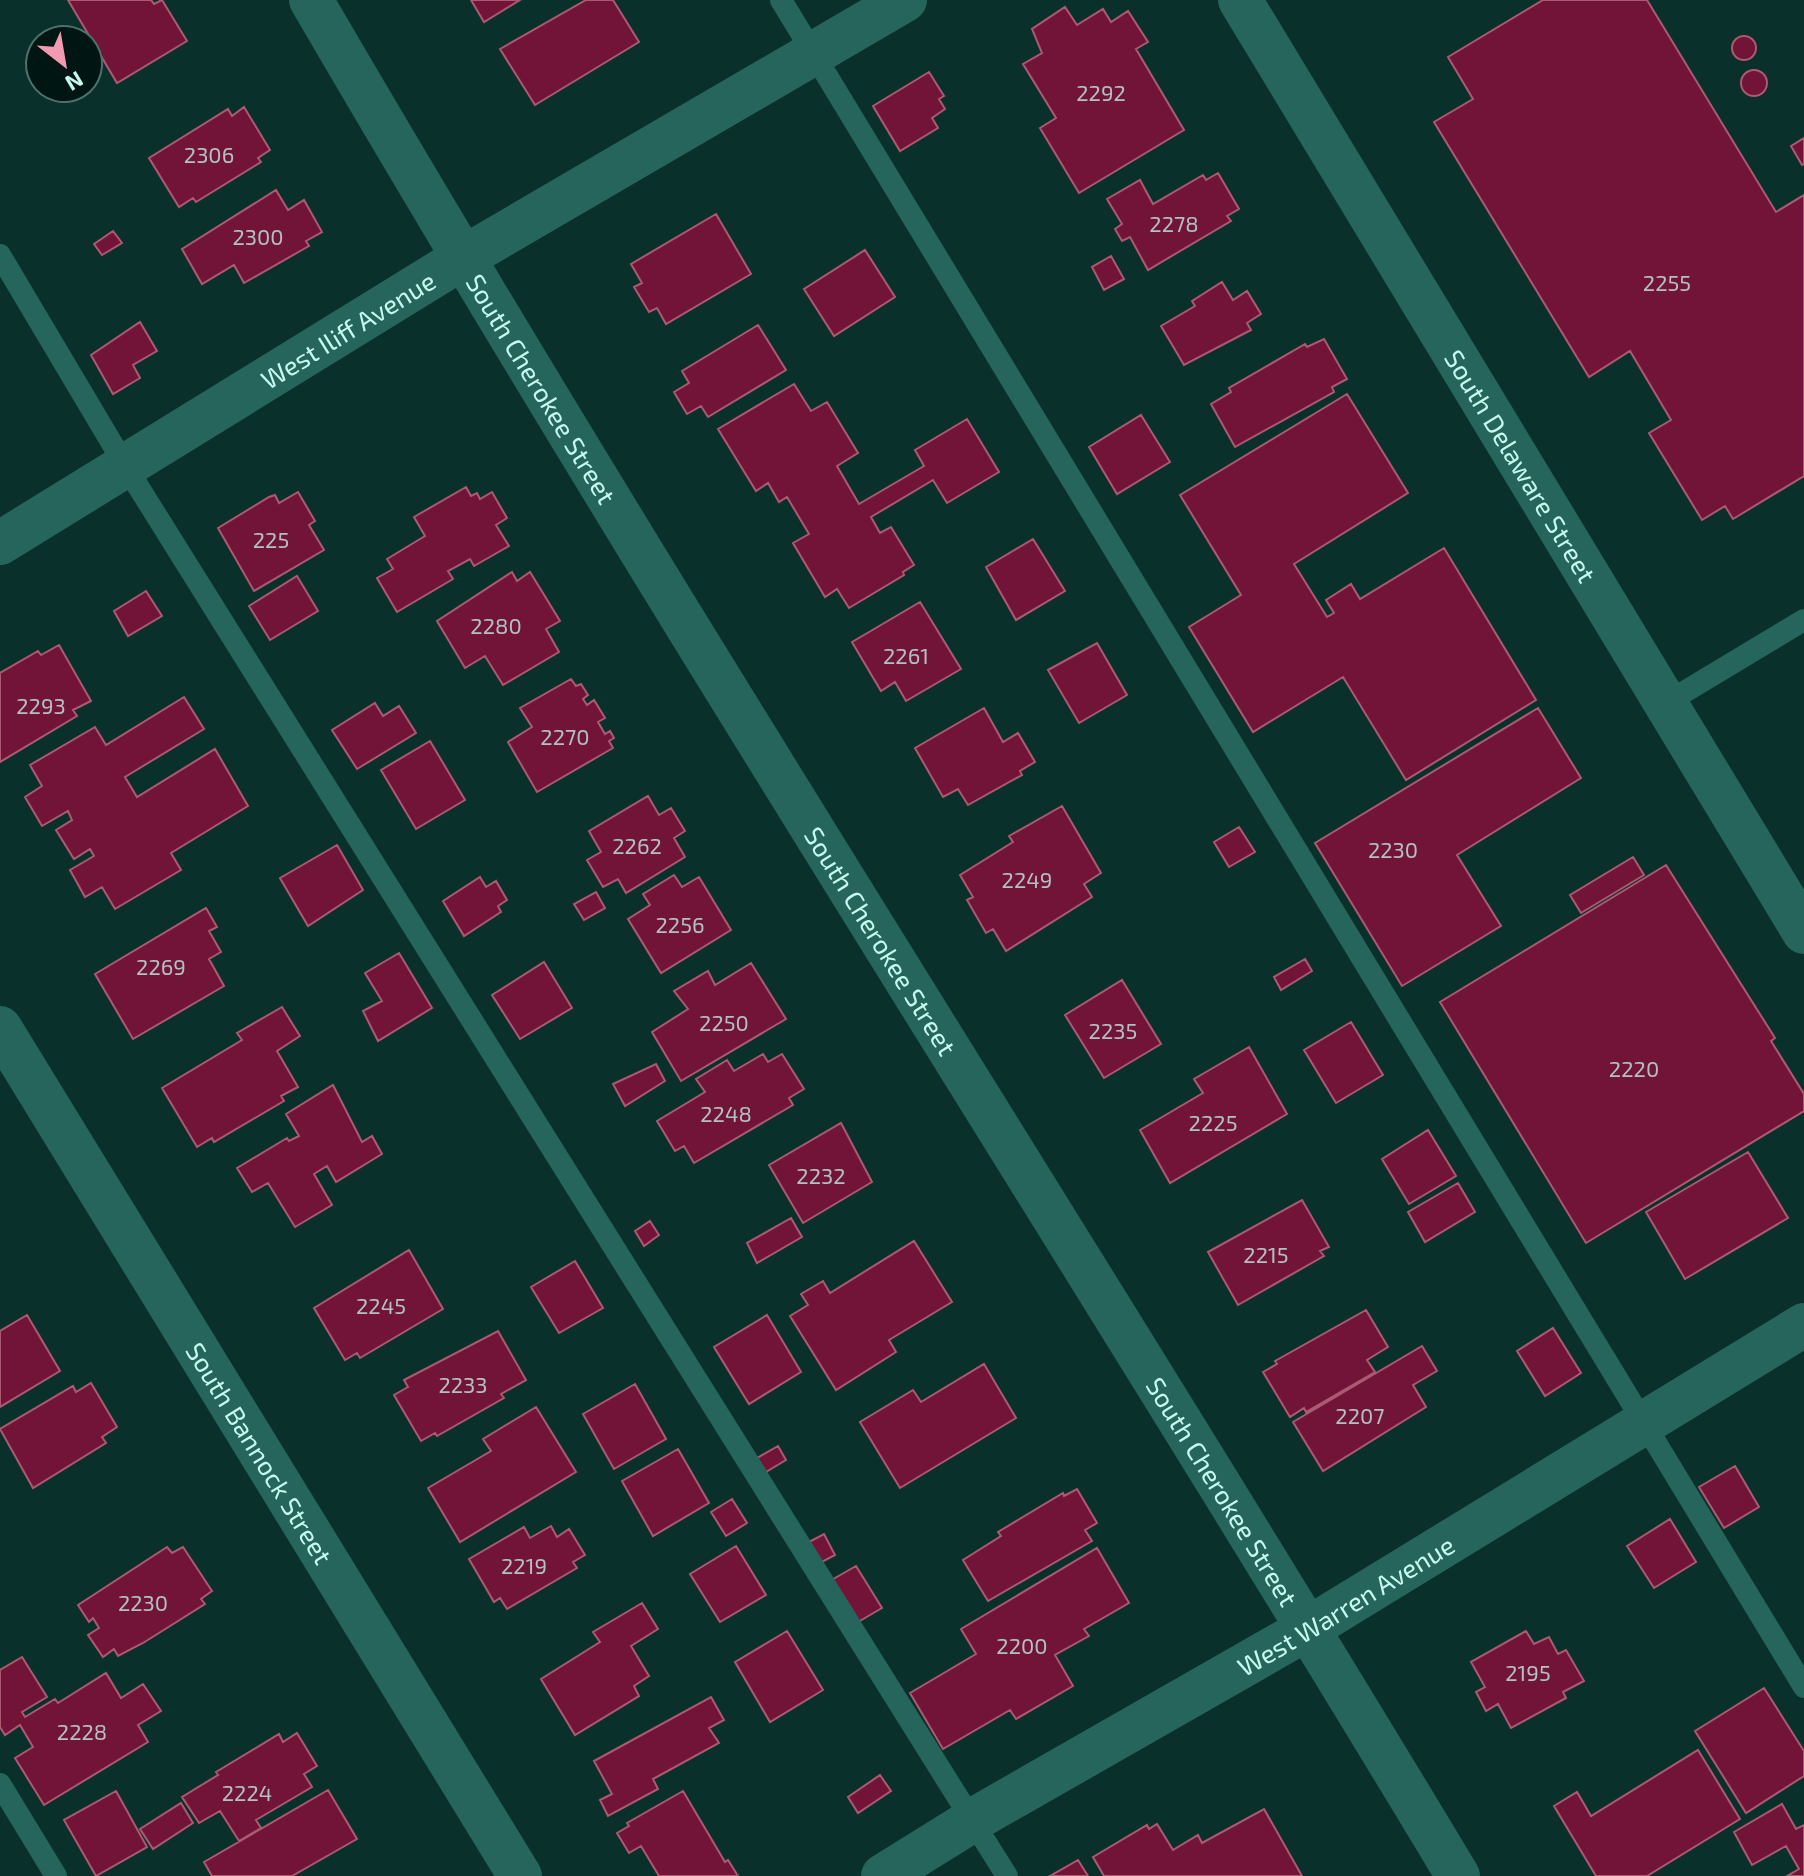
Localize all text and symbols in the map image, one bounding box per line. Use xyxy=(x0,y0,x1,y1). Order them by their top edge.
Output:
north arrow xyxy=(24,24,104,104)
text: N xyxy=(61,67,88,97)
house number: 2292 xyxy=(1076,79,1126,105)
house number: 2306 xyxy=(184,141,234,167)
house number: 2278 xyxy=(1149,210,1199,236)
house number: 2300 xyxy=(232,223,284,249)
street label: West Iliff Avenue xyxy=(255,264,440,394)
street label: South Cherokee Street xyxy=(461,268,624,509)
house number: 2255 xyxy=(1643,269,1691,295)
street label: South Delaware Street xyxy=(1440,344,1604,587)
house number: 225 xyxy=(253,526,289,552)
house number: 2280 xyxy=(470,612,522,638)
house number: 2261 xyxy=(883,642,929,668)
house number: 2293 xyxy=(16,692,66,718)
house number: 2270 xyxy=(540,723,590,749)
street label: South Cherokee Street xyxy=(799,821,964,1060)
house number: 2262 xyxy=(612,832,662,858)
house number: 2230 xyxy=(1368,836,1418,862)
house number: 2249 xyxy=(1002,866,1052,892)
house number: 2256 xyxy=(655,911,705,937)
house number: 2269 xyxy=(136,953,186,979)
house number: 2250 xyxy=(699,1009,749,1035)
house number: 2235 xyxy=(1089,1017,1137,1043)
house number: 2220 xyxy=(1609,1055,1659,1081)
house number: 2248 xyxy=(700,1100,752,1126)
house number: 2225 xyxy=(1189,1109,1237,1135)
house number: 2232 xyxy=(796,1162,846,1188)
house number: 2215 xyxy=(1243,1241,1289,1267)
house number: 2245 xyxy=(356,1292,406,1318)
street label: South Bannock Street xyxy=(181,1336,340,1569)
house number: 2233 xyxy=(438,1371,488,1397)
street label: South Cherokee Street xyxy=(1141,1371,1305,1611)
house number: 2207 xyxy=(1335,1402,1385,1428)
street label: West Warren Avenue xyxy=(1231,1528,1459,1681)
house number: 2219 xyxy=(501,1552,547,1578)
house number: 2230 xyxy=(118,1589,168,1615)
house number: 2200 xyxy=(996,1632,1048,1658)
house number: 2195 xyxy=(1505,1659,1551,1685)
house number: 2228 xyxy=(57,1718,107,1744)
house number: 2224 xyxy=(222,1779,272,1805)

